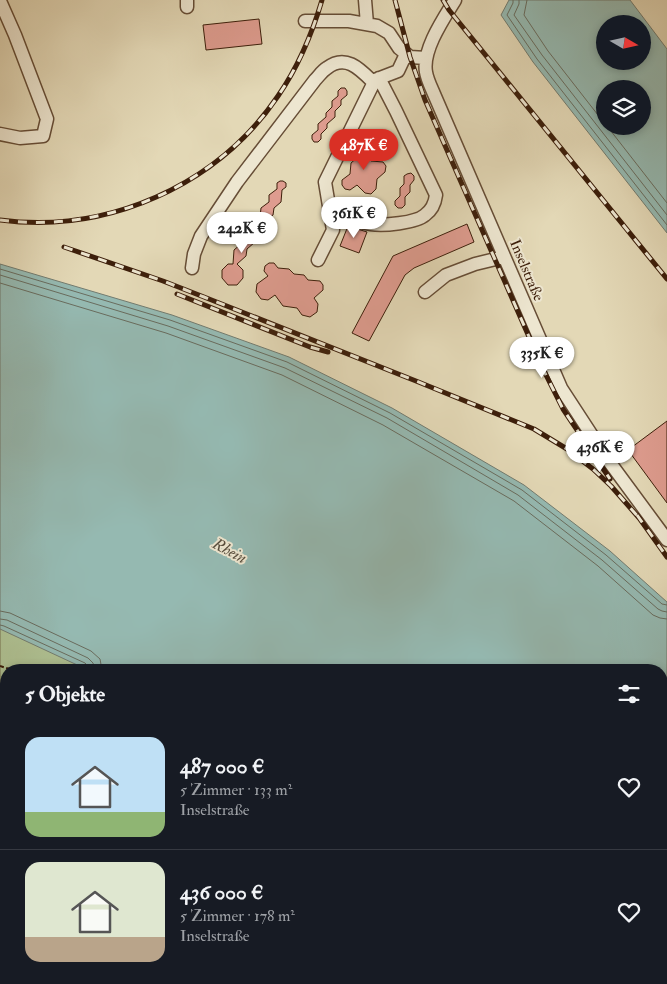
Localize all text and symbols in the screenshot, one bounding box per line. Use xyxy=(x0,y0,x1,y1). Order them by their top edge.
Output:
north arrow xyxy=(596,15,651,70)
map controls xyxy=(596,15,651,135)
button: layers xyxy=(596,80,651,135)
pin: 487K € xyxy=(323,128,405,171)
text: 487K € xyxy=(340,135,388,155)
pin: 361K € xyxy=(313,196,395,239)
text: 361K € xyxy=(332,203,376,223)
pin: 242K € xyxy=(201,212,283,254)
text: 242K € xyxy=(218,218,266,238)
street label: Inselstraße xyxy=(505,236,548,304)
pin: 335K € xyxy=(501,336,583,379)
text: 335K € xyxy=(520,343,564,363)
pin: 436K € xyxy=(559,430,641,473)
text: 436K € xyxy=(577,437,623,457)
water label: Rhein xyxy=(208,533,250,568)
icon: filters xyxy=(615,680,643,708)
text: 5 Objekte xyxy=(25,681,105,708)
text: 487 000 € xyxy=(180,753,264,780)
icon: home xyxy=(65,757,125,817)
icon: heart xyxy=(615,773,643,801)
text: 5 Zimmer · 133 m² xyxy=(180,780,292,800)
text: Inselstraße xyxy=(180,800,250,820)
text: 436 000 € xyxy=(180,879,263,906)
icon: home xyxy=(65,882,125,942)
icon: heart xyxy=(615,898,643,926)
text: 5 Zimmer · 178 m² xyxy=(180,906,295,926)
text: Inselstraße xyxy=(180,926,250,946)

